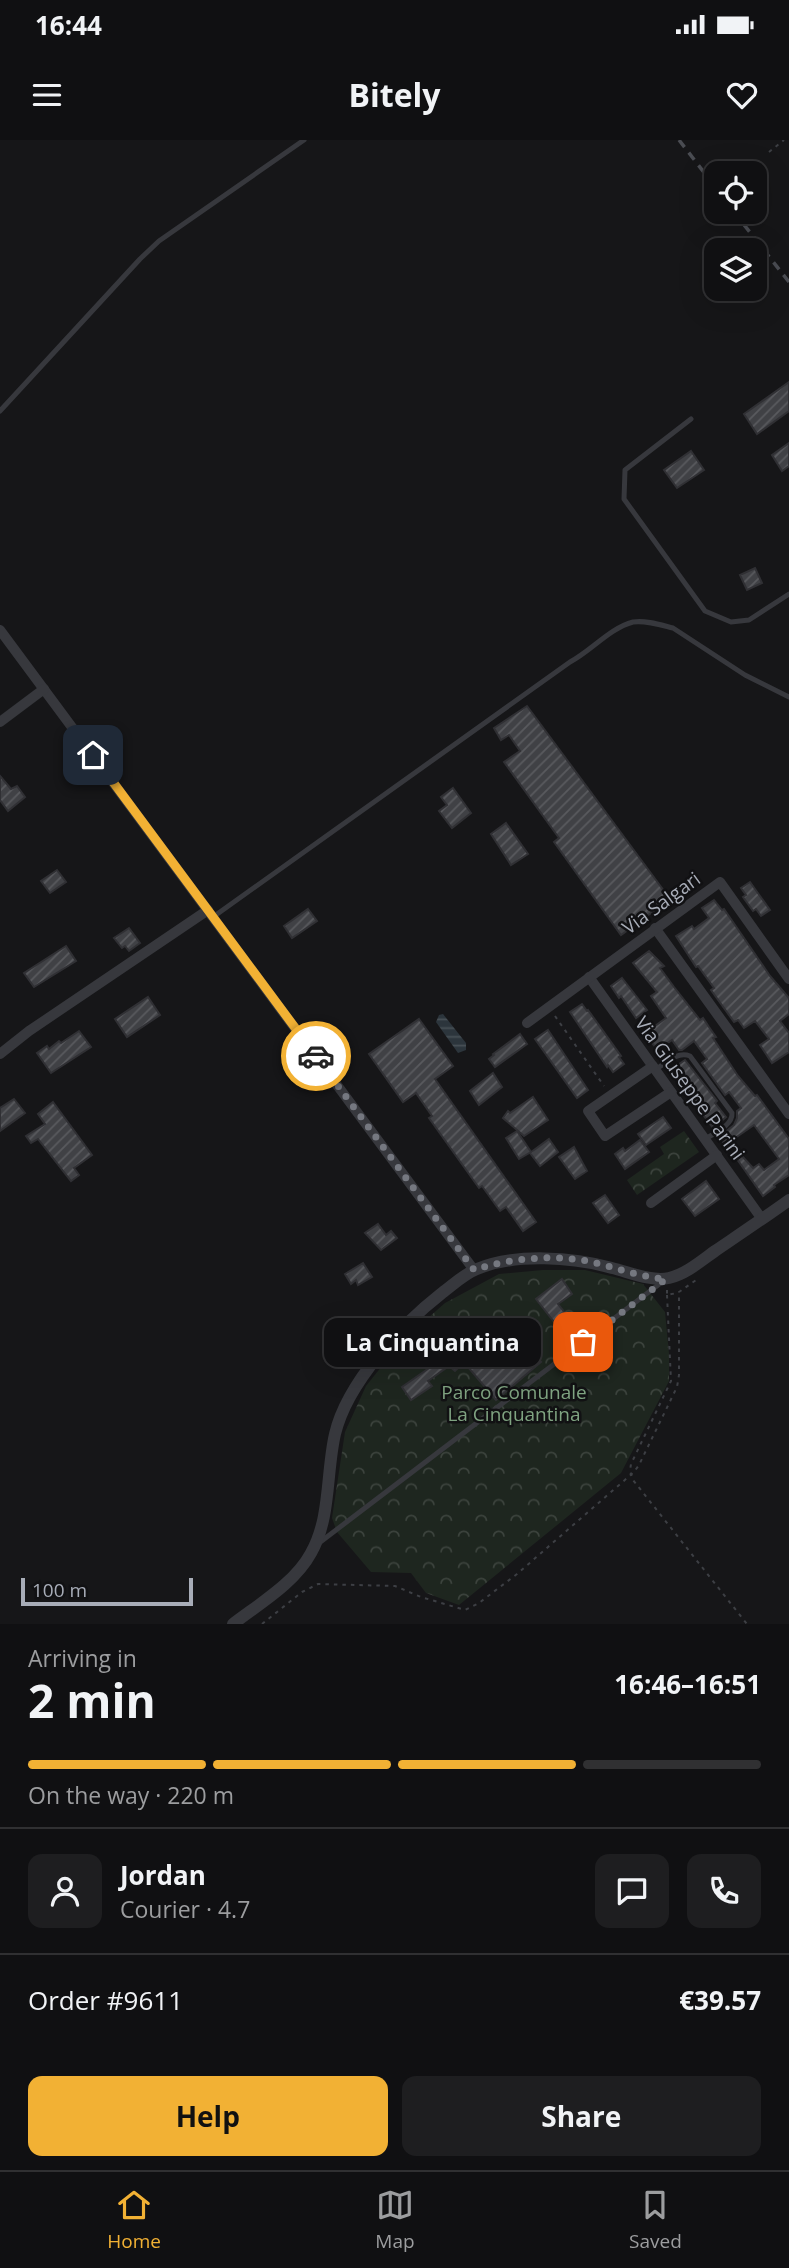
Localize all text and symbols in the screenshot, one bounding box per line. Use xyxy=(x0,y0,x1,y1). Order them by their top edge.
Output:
text: 16:44 xyxy=(35,7,102,43)
text: Bitely xyxy=(348,73,441,116)
icon: menu xyxy=(28,76,66,114)
icon: heart xyxy=(723,76,761,114)
map controls xyxy=(704,161,767,301)
button: locate xyxy=(704,161,767,224)
button: layers xyxy=(704,238,767,301)
pin xyxy=(63,725,123,785)
icon: home xyxy=(74,736,112,774)
street label: Via Salgari xyxy=(617,866,705,940)
street label: Via Giuseppe Parini xyxy=(629,1011,751,1165)
courier xyxy=(281,1021,351,1091)
icon: car xyxy=(297,1037,335,1075)
pin xyxy=(553,1312,613,1372)
callout: La Cinquantina xyxy=(324,1318,541,1366)
icon: bag xyxy=(564,1323,602,1361)
text: La Cinquantina xyxy=(345,1326,520,1358)
park label: Parco Comunale La Cinquantina xyxy=(441,1379,587,1427)
scale bar xyxy=(21,1575,192,1607)
text: 100 m xyxy=(32,1577,87,1603)
text: Arriving in xyxy=(28,1642,137,1674)
text: 16:46–16:51 xyxy=(614,1666,761,1702)
text: 2 min xyxy=(28,1669,156,1731)
text: On the way · 220 m xyxy=(28,1779,234,1811)
button: person xyxy=(28,1854,102,1928)
button: chat xyxy=(595,1854,669,1928)
button: phone xyxy=(687,1854,761,1928)
text: Jordan xyxy=(120,1857,206,1893)
text: Courier · 4.7 xyxy=(120,1893,250,1925)
text: Order #9611 xyxy=(28,1982,183,2018)
text: €39.57 xyxy=(679,1982,761,2018)
button: Help xyxy=(28,2076,388,2156)
button: Share xyxy=(402,2076,761,2156)
tab: Home xyxy=(107,2186,161,2254)
tab: Map xyxy=(375,2186,415,2254)
tab: Saved xyxy=(629,2186,682,2254)

